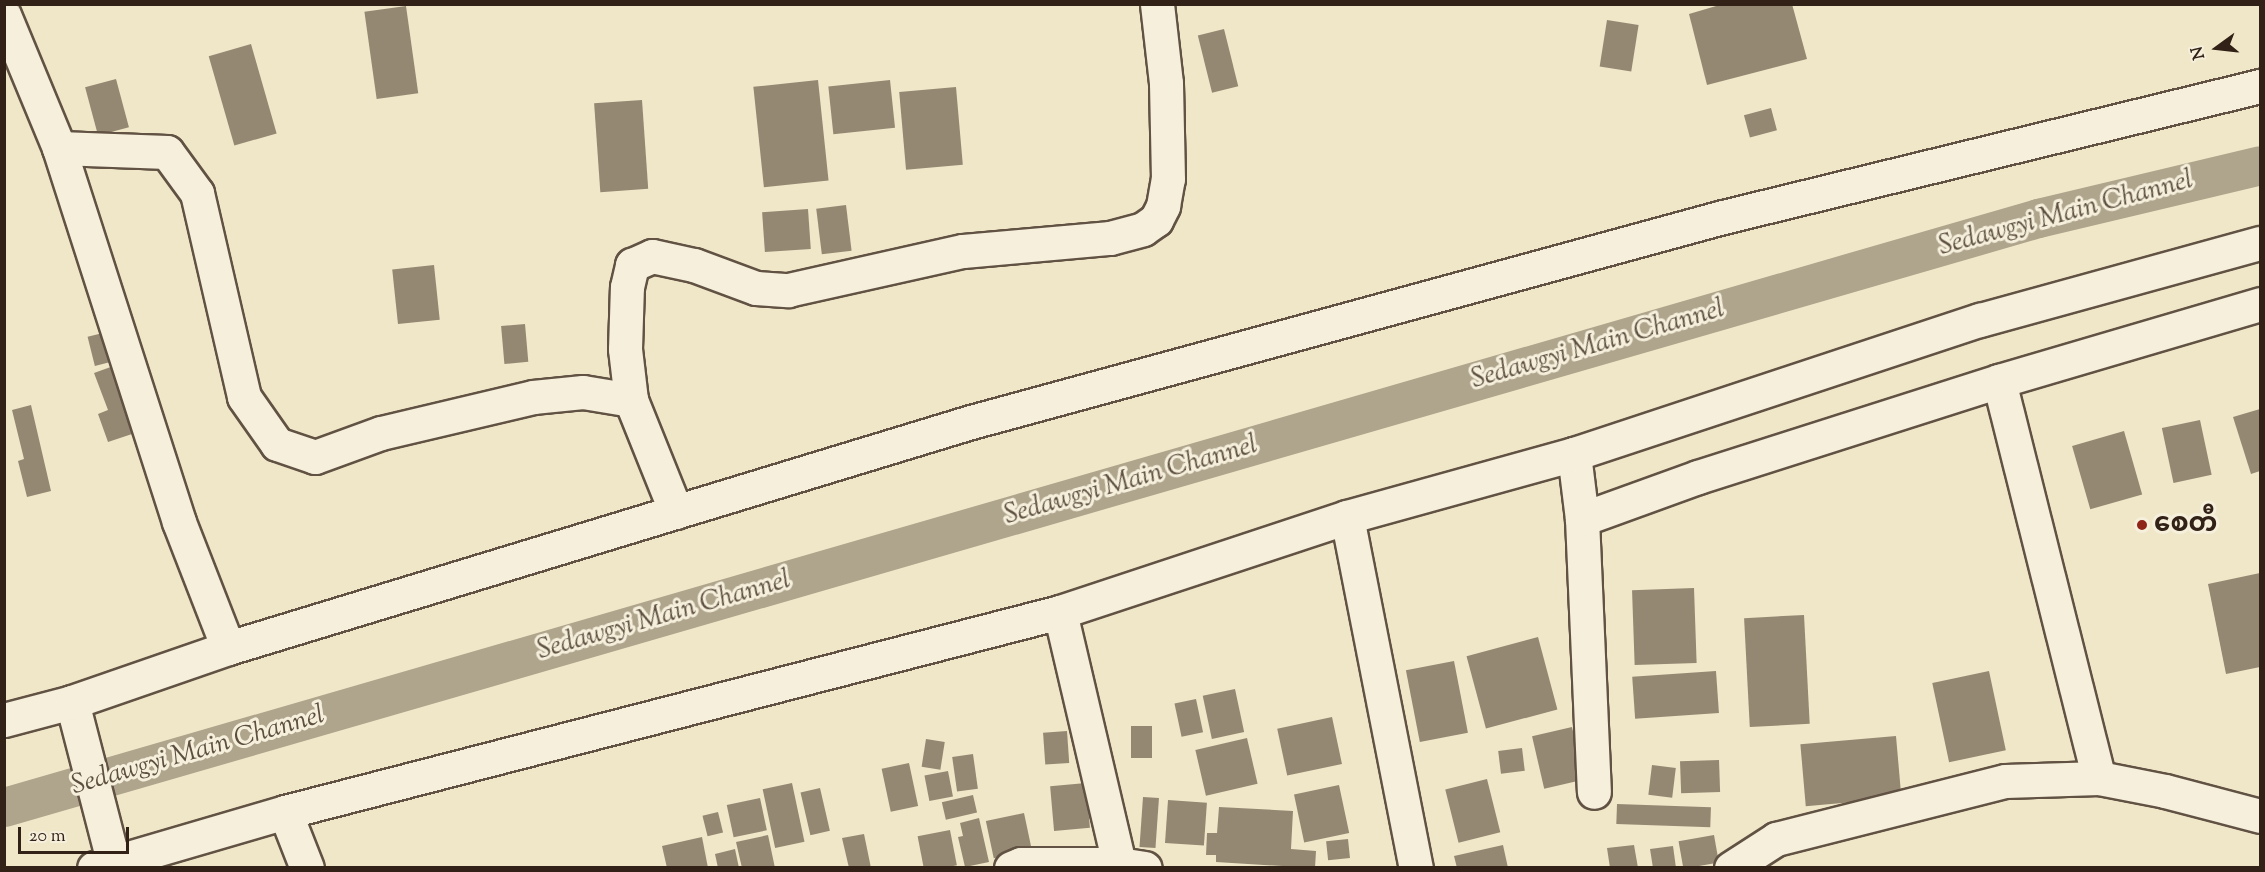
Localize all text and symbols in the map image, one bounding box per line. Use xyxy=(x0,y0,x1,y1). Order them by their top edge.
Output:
north arrow xyxy=(2187,18,2247,78)
text: N xyxy=(2186,44,2212,62)
water label: Sedawgyi Main Channel xyxy=(1935,164,2197,264)
water label: Sedawgyi Main Channel xyxy=(1468,293,1728,397)
water label: Sedawgyi Main Channel xyxy=(1001,429,1261,533)
place label: စေတီ xyxy=(2154,509,2217,541)
marker: စေတီ xyxy=(2135,518,2149,532)
water label: Sedawgyi Main Channel xyxy=(534,564,794,668)
water label: Sedawgyi Main Channel xyxy=(68,699,328,803)
scale bar xyxy=(21,815,132,853)
text: 20 m xyxy=(29,824,66,850)

